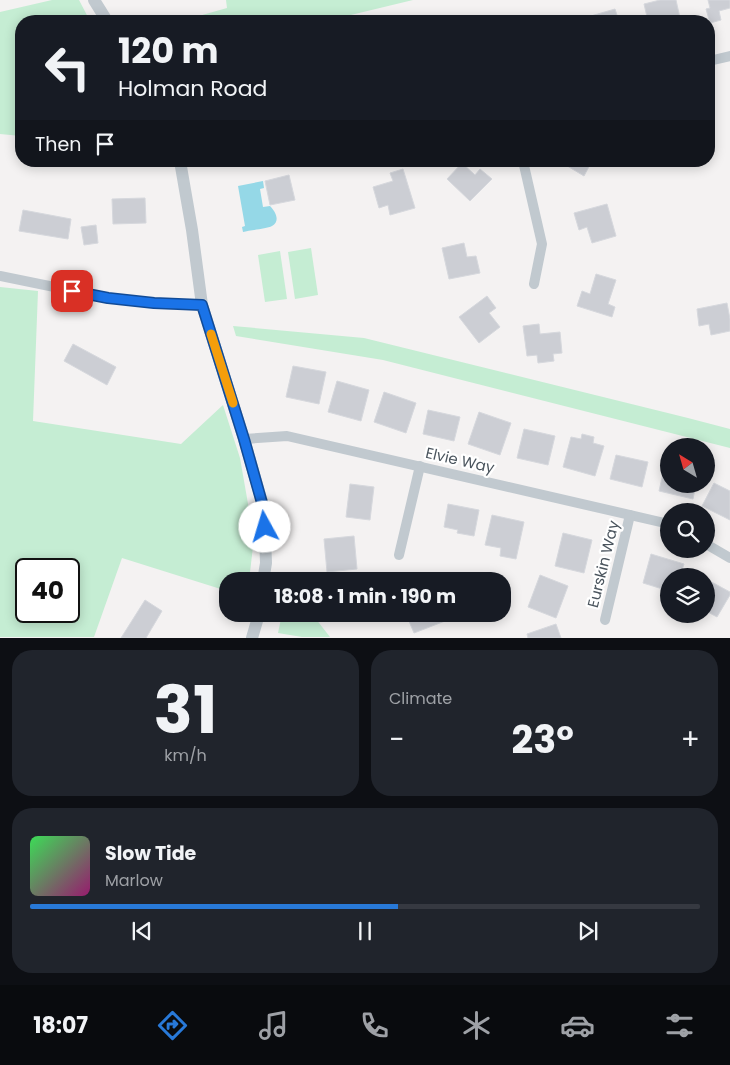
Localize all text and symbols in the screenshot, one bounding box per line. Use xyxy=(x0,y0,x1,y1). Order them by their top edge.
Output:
text: 120 m xyxy=(118,26,218,75)
icon: left xyxy=(35,35,100,100)
text: Holman Road xyxy=(118,73,267,104)
icon: arrive xyxy=(91,130,119,158)
text: Then xyxy=(35,131,81,158)
pin xyxy=(51,270,93,312)
icon: arrive xyxy=(58,277,86,305)
north arrow xyxy=(660,438,715,492)
map controls xyxy=(660,438,715,623)
street label: Elvie Way xyxy=(424,442,497,478)
position arrow xyxy=(238,500,290,552)
button: search xyxy=(660,503,715,558)
street label: Eurskin Way xyxy=(582,518,624,610)
speed limit sign: 40 xyxy=(15,558,80,623)
button: layers xyxy=(660,568,715,623)
text: 18:08 · 1 min · 190 m xyxy=(274,583,456,610)
text: 31 xyxy=(154,665,217,756)
text: Climate xyxy=(389,687,452,710)
text: 23° xyxy=(512,713,574,766)
text: − xyxy=(389,720,404,759)
text: + xyxy=(681,720,700,759)
text: km/h xyxy=(164,744,207,767)
text: Slow Tide xyxy=(105,840,196,867)
text: Marlow xyxy=(105,869,163,892)
icon: previous xyxy=(128,917,156,945)
icon: pause xyxy=(351,917,379,945)
icon: next xyxy=(574,917,602,945)
icon: directions xyxy=(155,1008,190,1043)
icon: music xyxy=(256,1008,291,1043)
icon: phone xyxy=(357,1008,392,1043)
icon: climate xyxy=(459,1008,494,1043)
icon: car xyxy=(560,1008,595,1043)
icon: filters xyxy=(662,1008,697,1043)
text: 18:07 xyxy=(33,1010,88,1041)

